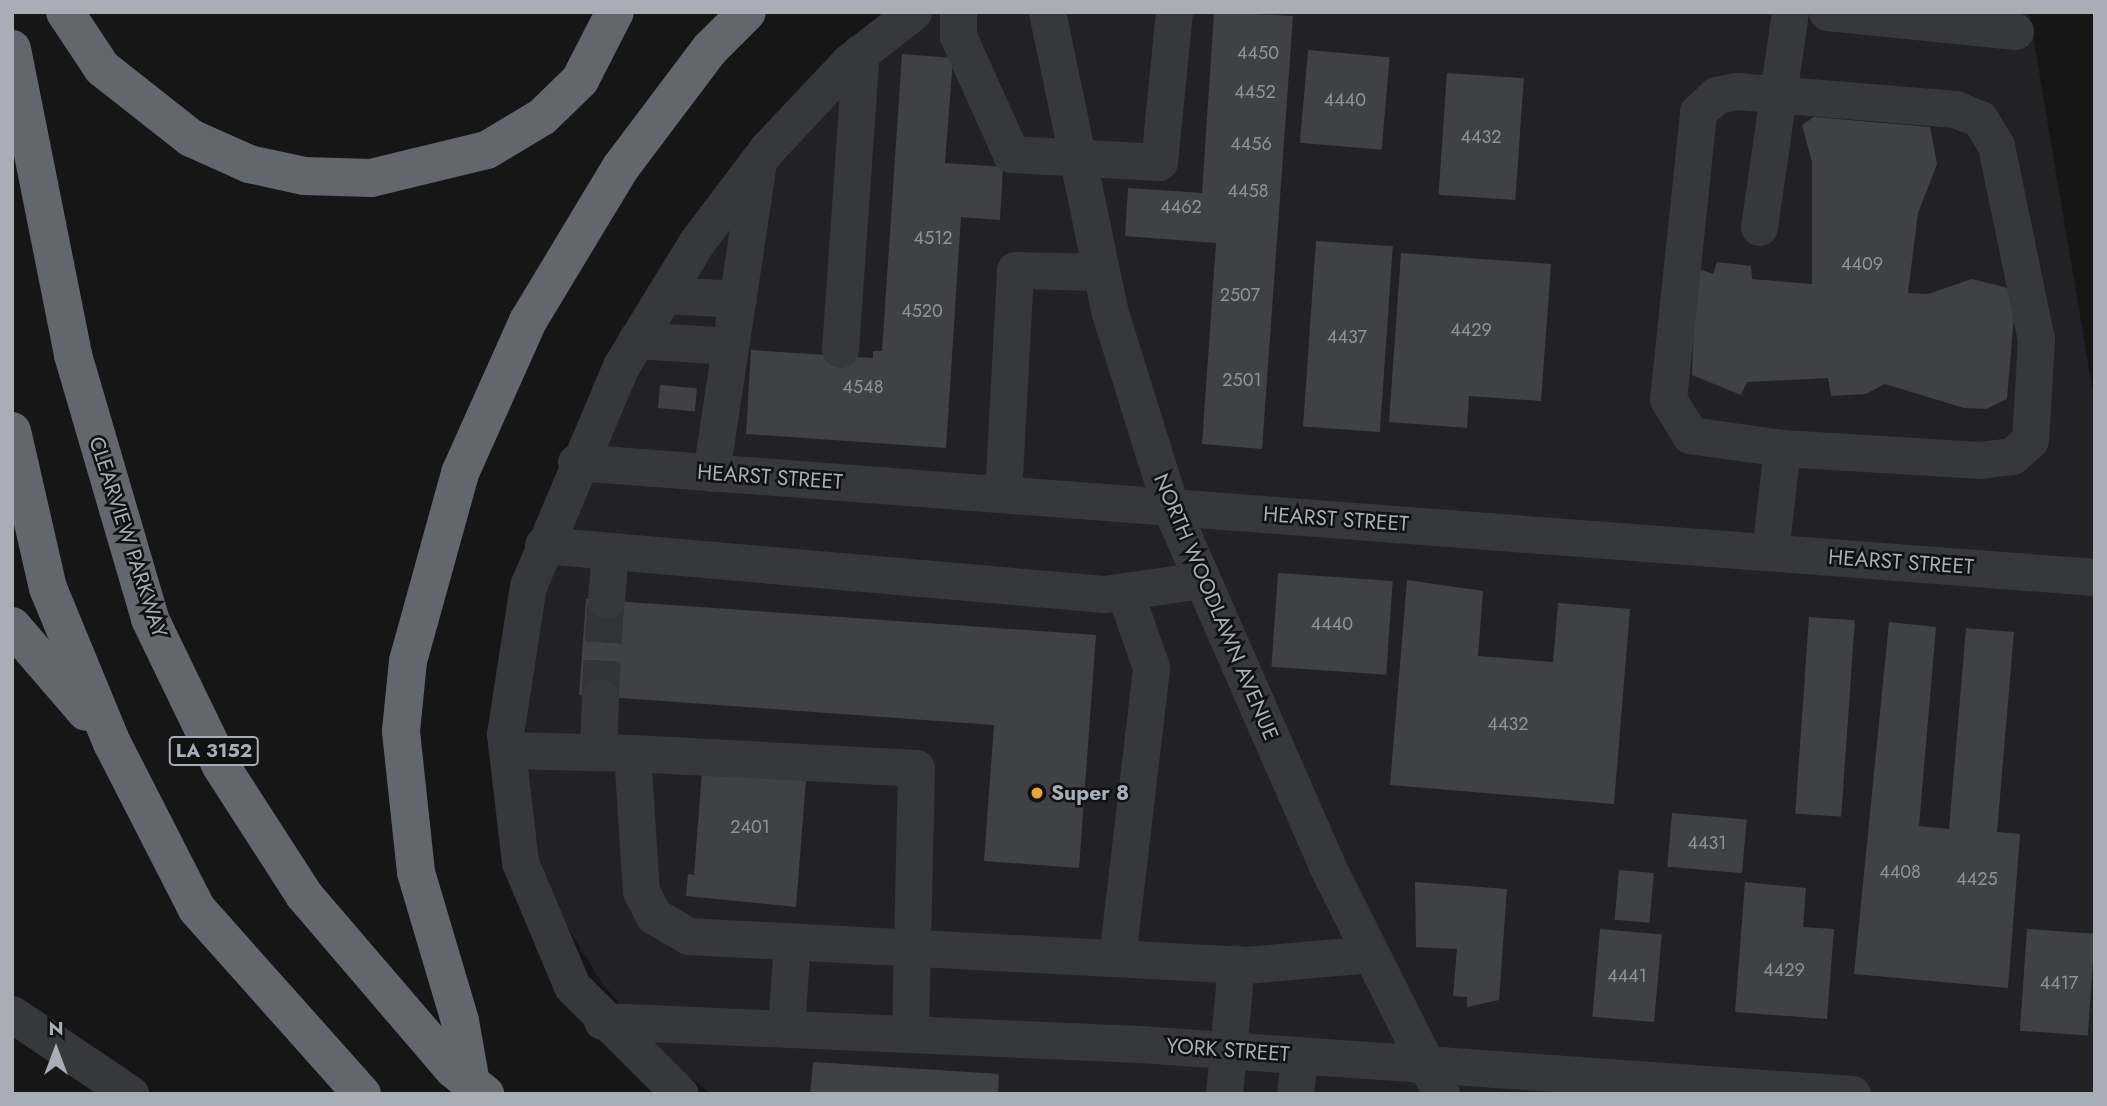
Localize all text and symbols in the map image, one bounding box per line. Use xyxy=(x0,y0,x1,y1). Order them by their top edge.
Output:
house number: 4450 xyxy=(1237,42,1279,64)
house number: 4452 xyxy=(1234,81,1276,103)
house number: 4440 xyxy=(1324,89,1366,111)
house number: 4432 xyxy=(1460,126,1502,148)
house number: 4456 xyxy=(1230,133,1272,155)
house number: 4458 xyxy=(1228,180,1268,202)
house number: 4462 xyxy=(1160,196,1202,218)
house number: 4512 xyxy=(914,227,952,249)
house number: 4409 xyxy=(1841,253,1883,275)
house number: 2507 xyxy=(1220,284,1260,306)
house number: 4520 xyxy=(901,300,943,322)
house number: 4429 xyxy=(1450,319,1492,341)
house number: 4437 xyxy=(1327,326,1367,348)
house number: 2501 xyxy=(1222,369,1262,391)
house number: 4548 xyxy=(843,376,883,398)
street label: CLEARVIEW PARKWAY xyxy=(84,433,172,641)
street label: HEARST STREET xyxy=(696,459,844,495)
street label: NORTH WOODLAWN AVENUE xyxy=(1148,470,1284,744)
street label: HEARST STREET xyxy=(1262,501,1410,537)
street label: HEARST STREET xyxy=(1827,544,1975,580)
house number: 4440 xyxy=(1311,613,1353,635)
house number: 4432 xyxy=(1487,713,1529,735)
road number: LA 3152 xyxy=(168,736,260,766)
place label: Super 8 xyxy=(1051,780,1129,806)
marker: Super 8 xyxy=(1029,785,1045,801)
house number: 2401 xyxy=(730,816,770,838)
house number: 4431 xyxy=(1688,832,1726,854)
house number: 4408 xyxy=(1879,861,1921,883)
house number: 4425 xyxy=(1956,868,1998,890)
house number: 4429 xyxy=(1763,959,1805,981)
house number: 4441 xyxy=(1607,965,1647,987)
house number: 4417 xyxy=(2040,972,2078,994)
north arrow xyxy=(21,1015,91,1085)
text: N xyxy=(48,1015,64,1042)
street label: YORK STREET xyxy=(1166,1033,1290,1067)

